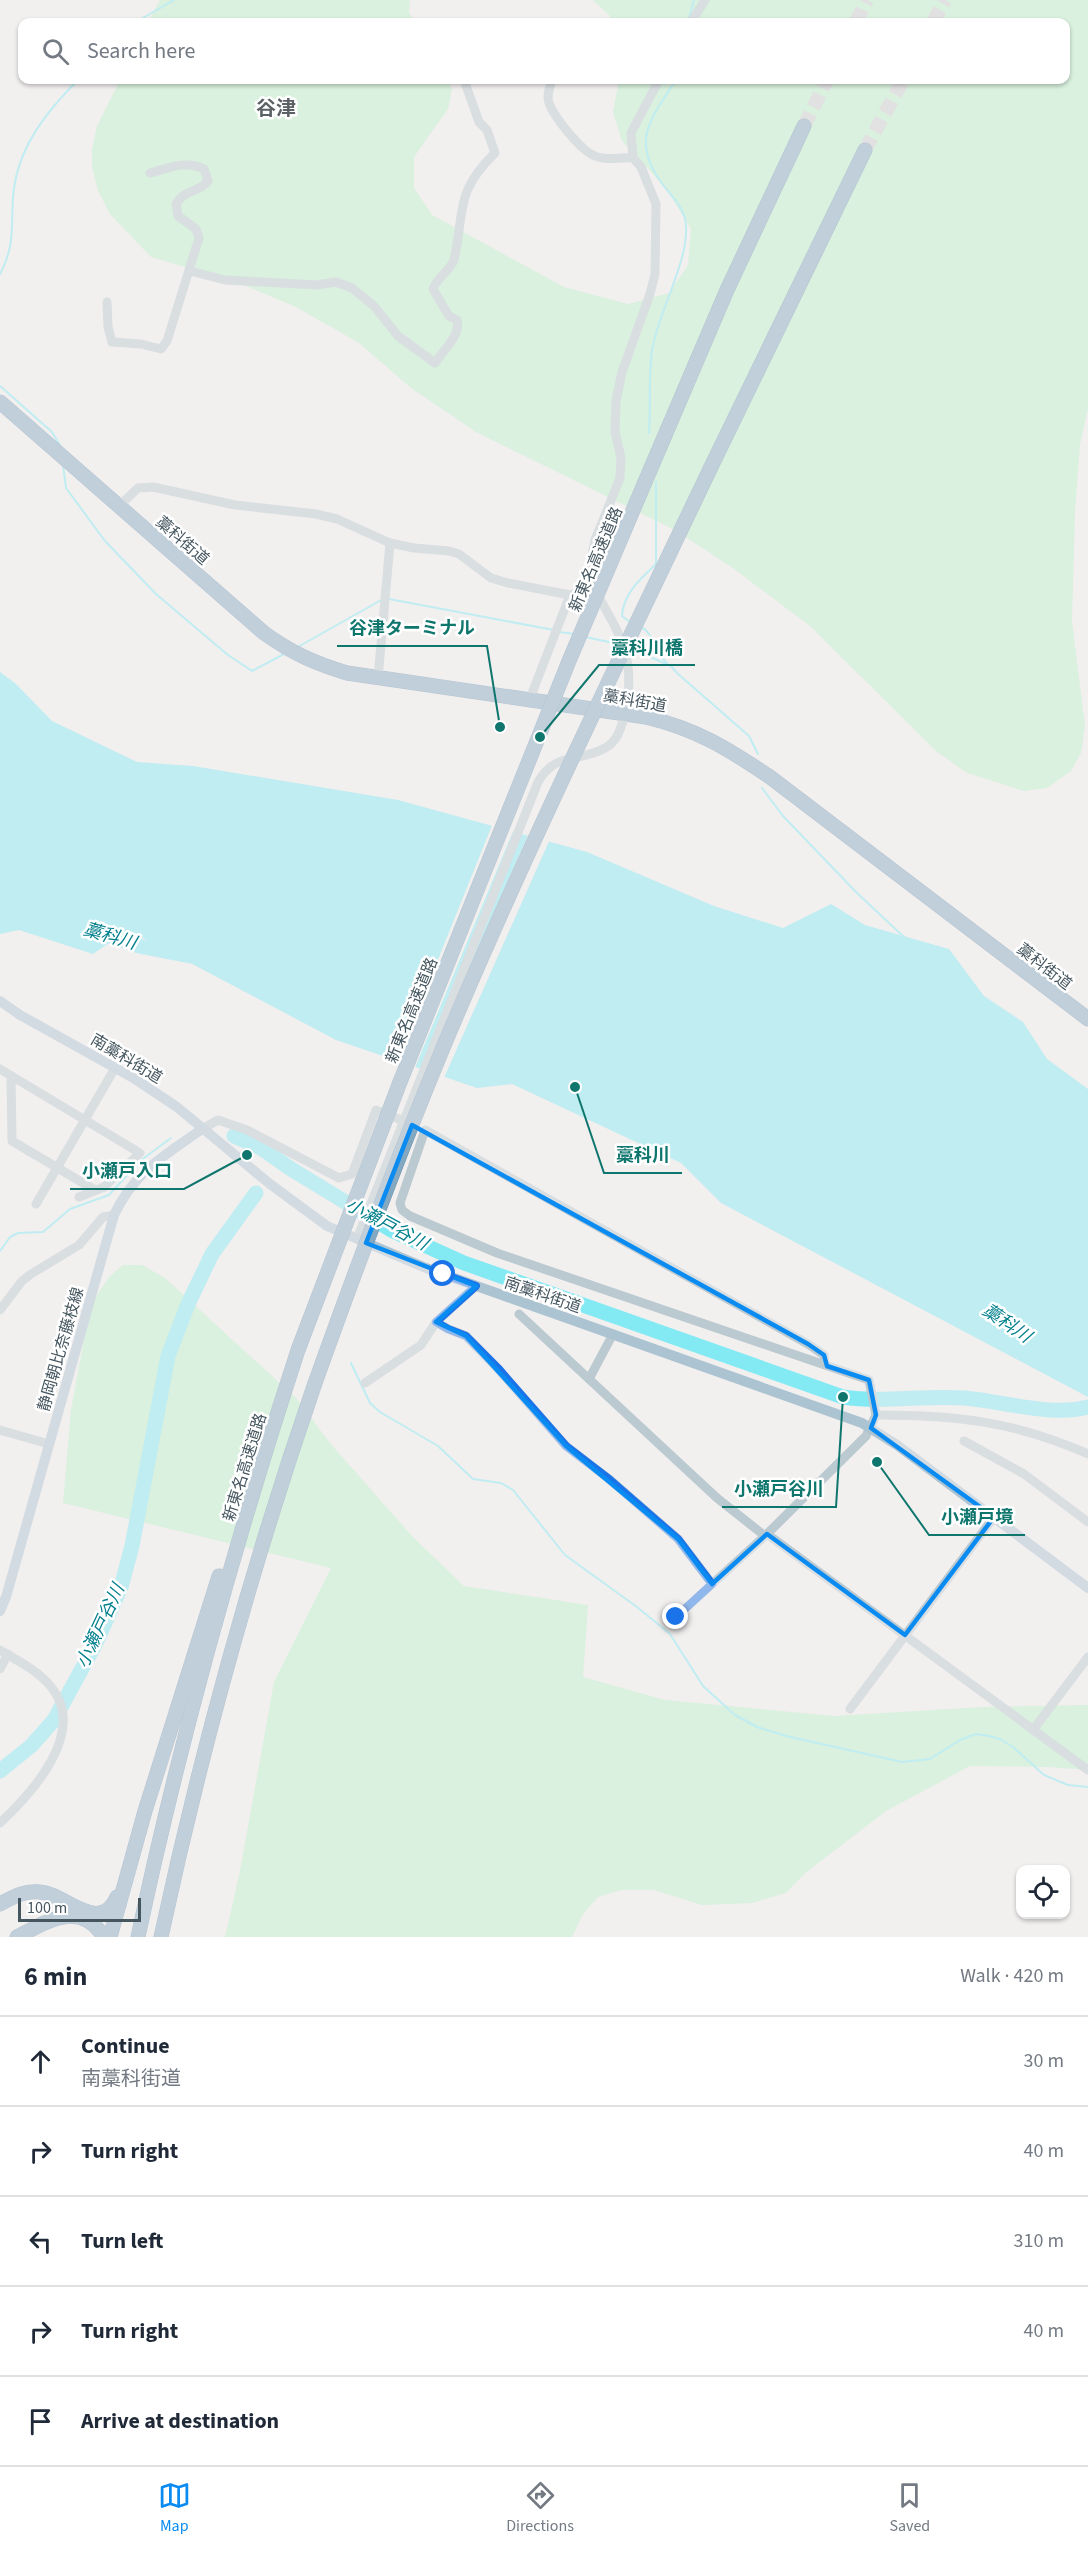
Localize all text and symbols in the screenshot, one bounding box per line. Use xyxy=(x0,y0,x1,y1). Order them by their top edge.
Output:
search box xyxy=(18,18,1070,84)
icon: search xyxy=(39,35,72,68)
text: Search here xyxy=(87,35,195,67)
district label: 谷津 xyxy=(256,95,296,123)
street label: 新東名高速道路 xyxy=(564,504,628,615)
street label: 藁科街道 xyxy=(151,511,214,570)
callout: 谷津ターミナル xyxy=(337,610,487,646)
text: 谷津ターミナル xyxy=(349,616,475,641)
callout: 藁科川橋 xyxy=(599,629,695,665)
text: 藁科川橋 xyxy=(611,636,683,661)
street label: 藁科街道 xyxy=(601,685,668,717)
water label: 藁科川 xyxy=(80,917,141,956)
street label: 藁科街道 xyxy=(1012,938,1076,995)
street label: 新東名高速道路 xyxy=(381,954,443,1066)
street label: 南藁科街道 xyxy=(87,1029,166,1089)
callout: 藁科川 xyxy=(604,1137,682,1173)
text: 藁科川 xyxy=(616,1143,670,1168)
callout: 小瀬戸入口 xyxy=(70,1153,184,1189)
text: 小瀬戸入口 xyxy=(82,1159,172,1184)
water label: 小瀬戸谷川 xyxy=(341,1192,434,1258)
route start xyxy=(429,1260,455,1286)
street label: 南藁科街道 xyxy=(501,1272,584,1318)
street label: 静岡朝比奈藤枝線 xyxy=(33,1285,89,1414)
water label: 藁科川 xyxy=(977,1298,1038,1350)
street label: 新東名高速道路 xyxy=(218,1411,272,1524)
callout: 小瀬戸谷川 xyxy=(722,1471,836,1507)
text: 小瀬戸谷川 xyxy=(734,1477,824,1502)
callout: 小瀬戸境 xyxy=(929,1499,1025,1535)
text: 小瀬戸境 xyxy=(941,1505,1014,1530)
water label: 小瀬戸谷川 xyxy=(70,1578,132,1672)
route end xyxy=(662,1603,688,1629)
map controls xyxy=(1016,1865,1070,1919)
button: locate xyxy=(1016,1865,1070,1919)
scale bar xyxy=(18,1895,141,1922)
text: 100 m xyxy=(27,1897,67,1919)
text: 6 min xyxy=(24,1958,87,1995)
text: Walk · 420 m xyxy=(960,1962,1064,1990)
text: Continue xyxy=(81,2030,170,2062)
icon: ahead xyxy=(24,2045,57,2078)
text: 30 m xyxy=(1024,2047,1064,2075)
text: 南藁科街道 xyxy=(81,2065,181,2093)
icon: right xyxy=(24,2135,57,2168)
text: Turn right xyxy=(81,2135,178,2167)
text: 40 m xyxy=(1024,2137,1064,2165)
icon: left xyxy=(24,2225,57,2258)
text: Turn left xyxy=(81,2225,163,2257)
text: 310 m xyxy=(1014,2227,1064,2255)
icon: right xyxy=(24,2315,57,2348)
text: Turn right xyxy=(81,2315,178,2347)
text: 40 m xyxy=(1024,2317,1064,2345)
icon: arrive xyxy=(24,2405,57,2438)
text: Arrive at destination xyxy=(81,2405,279,2437)
tab: Map xyxy=(158,2479,191,2537)
tab: Directions xyxy=(506,2479,574,2537)
tab: Saved xyxy=(889,2479,930,2537)

